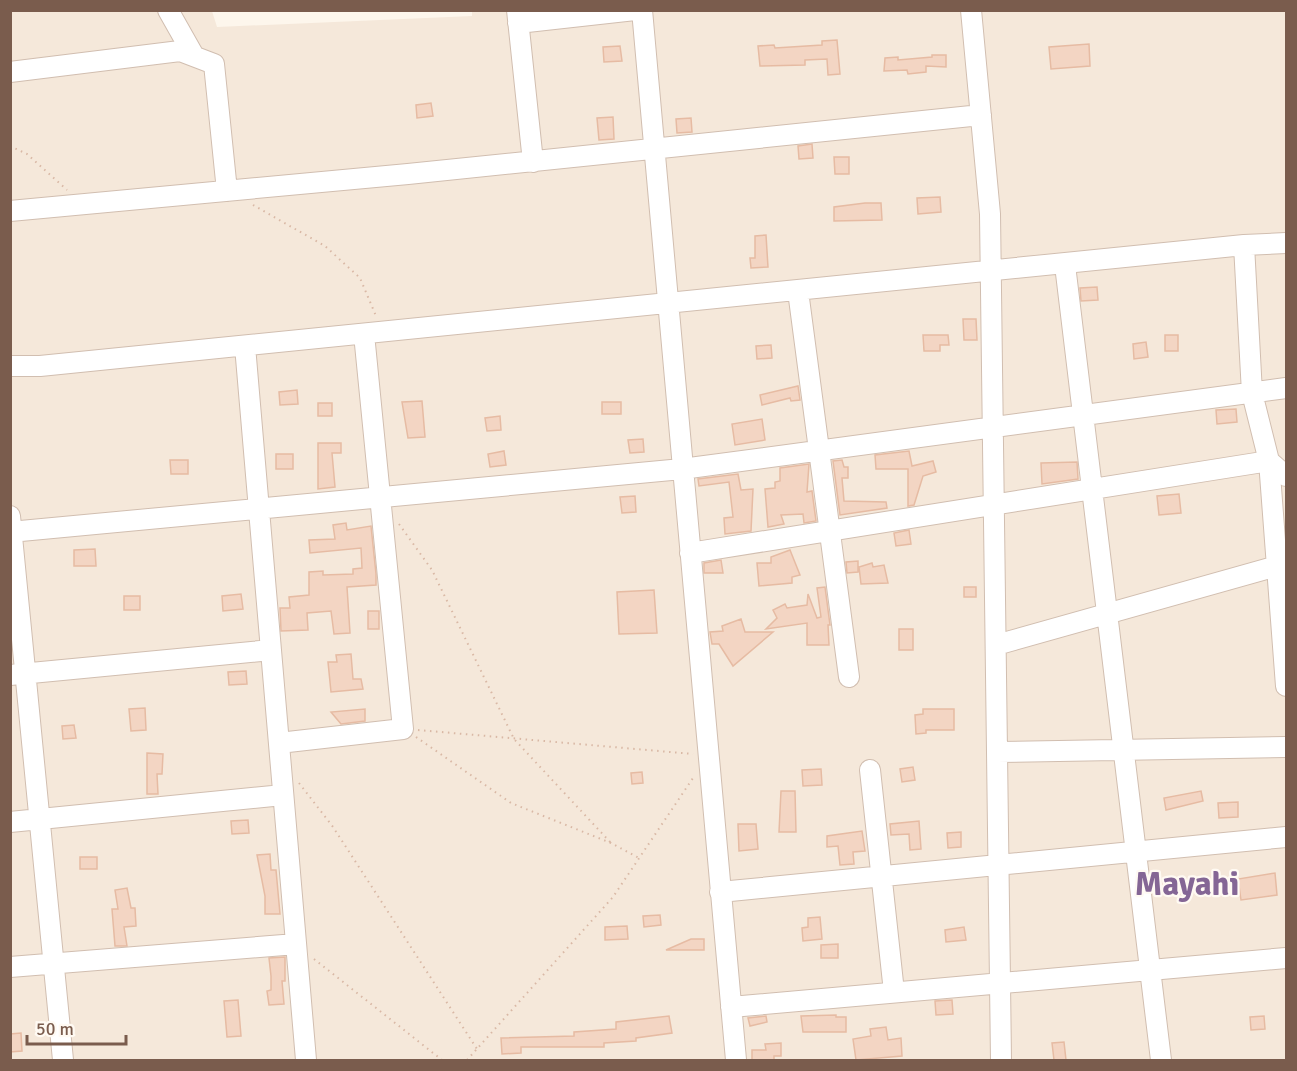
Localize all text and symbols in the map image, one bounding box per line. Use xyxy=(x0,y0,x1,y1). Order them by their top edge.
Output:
district label: Mayahi xyxy=(1135,864,1239,905)
scale bar xyxy=(27,1008,126,1046)
text: 50 m xyxy=(36,1018,74,1040)

